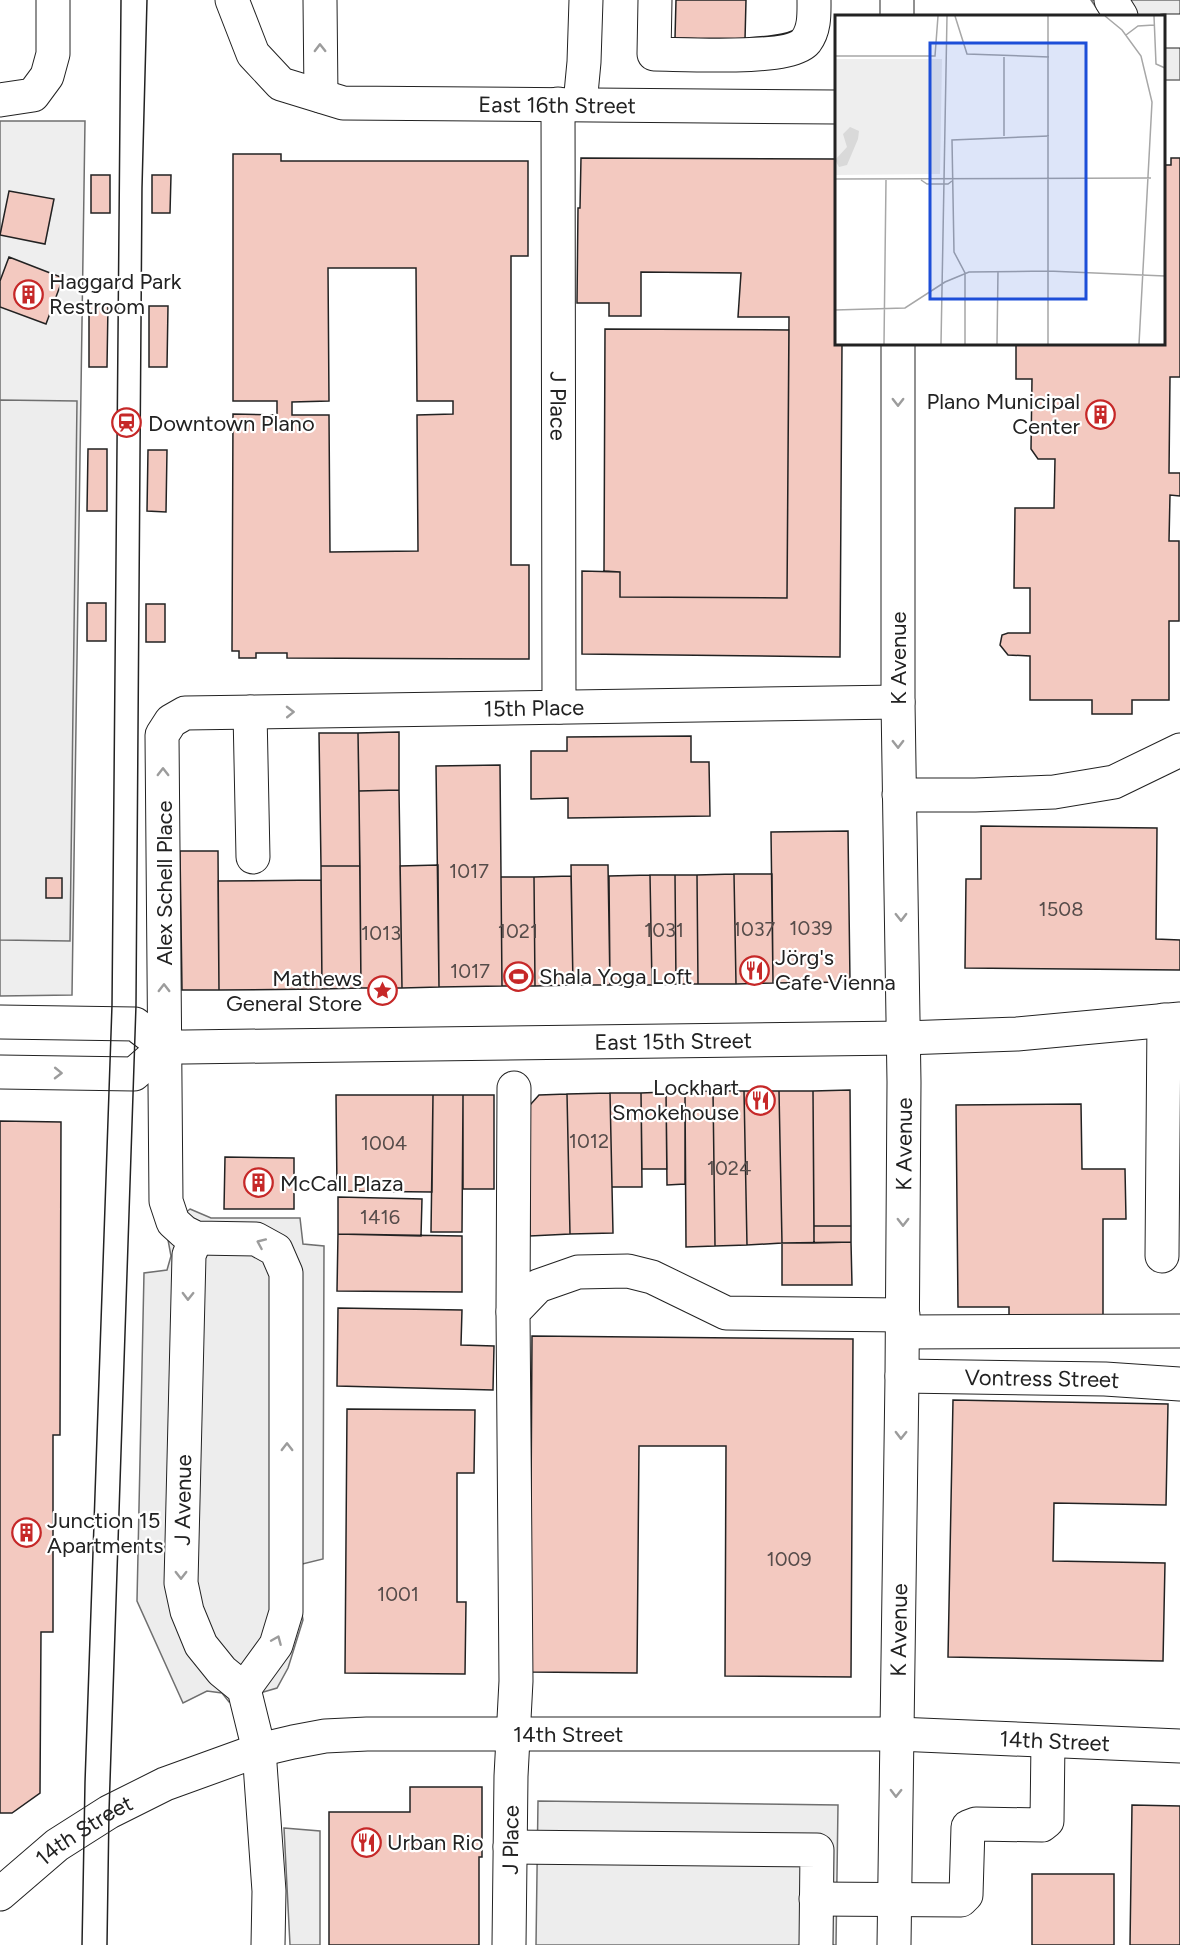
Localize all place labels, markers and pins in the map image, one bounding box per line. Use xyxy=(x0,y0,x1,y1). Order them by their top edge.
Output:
place label: Haggard Park Restroom xyxy=(49,268,182,320)
building icon: Haggard Park Restroom xyxy=(12,278,44,310)
place label: Plano Municipal Center xyxy=(926,388,1081,440)
building icon: Plano Municipal Center xyxy=(1085,398,1117,430)
station icon: Downtown Plano xyxy=(111,407,143,439)
place label: Downtown Plano xyxy=(148,410,315,437)
place label: Jörg's Cafe Vienna xyxy=(775,944,896,996)
restaurant icon: Jörg's Cafe Vienna xyxy=(738,954,770,986)
sports icon: Shala Yoga Loft xyxy=(502,960,534,992)
place label: Shala Yoga Loft xyxy=(539,963,692,990)
place label: Mathews General Store xyxy=(226,965,362,1017)
place icon: Mathews General Store xyxy=(367,975,399,1007)
place label: Lockhart Smokehouse xyxy=(612,1074,739,1126)
restaurant icon: Lockhart Smokehouse xyxy=(744,1084,776,1116)
building icon: McCall Plaza xyxy=(243,1167,275,1199)
place label: McCall Plaza xyxy=(280,1170,404,1197)
place label: Junction 15 Apartments xyxy=(47,1507,163,1559)
building icon: Junction 15 Apartments xyxy=(10,1517,42,1549)
restaurant icon: Urban Rio xyxy=(350,1826,382,1858)
place label: Urban Rio xyxy=(387,1829,483,1856)

